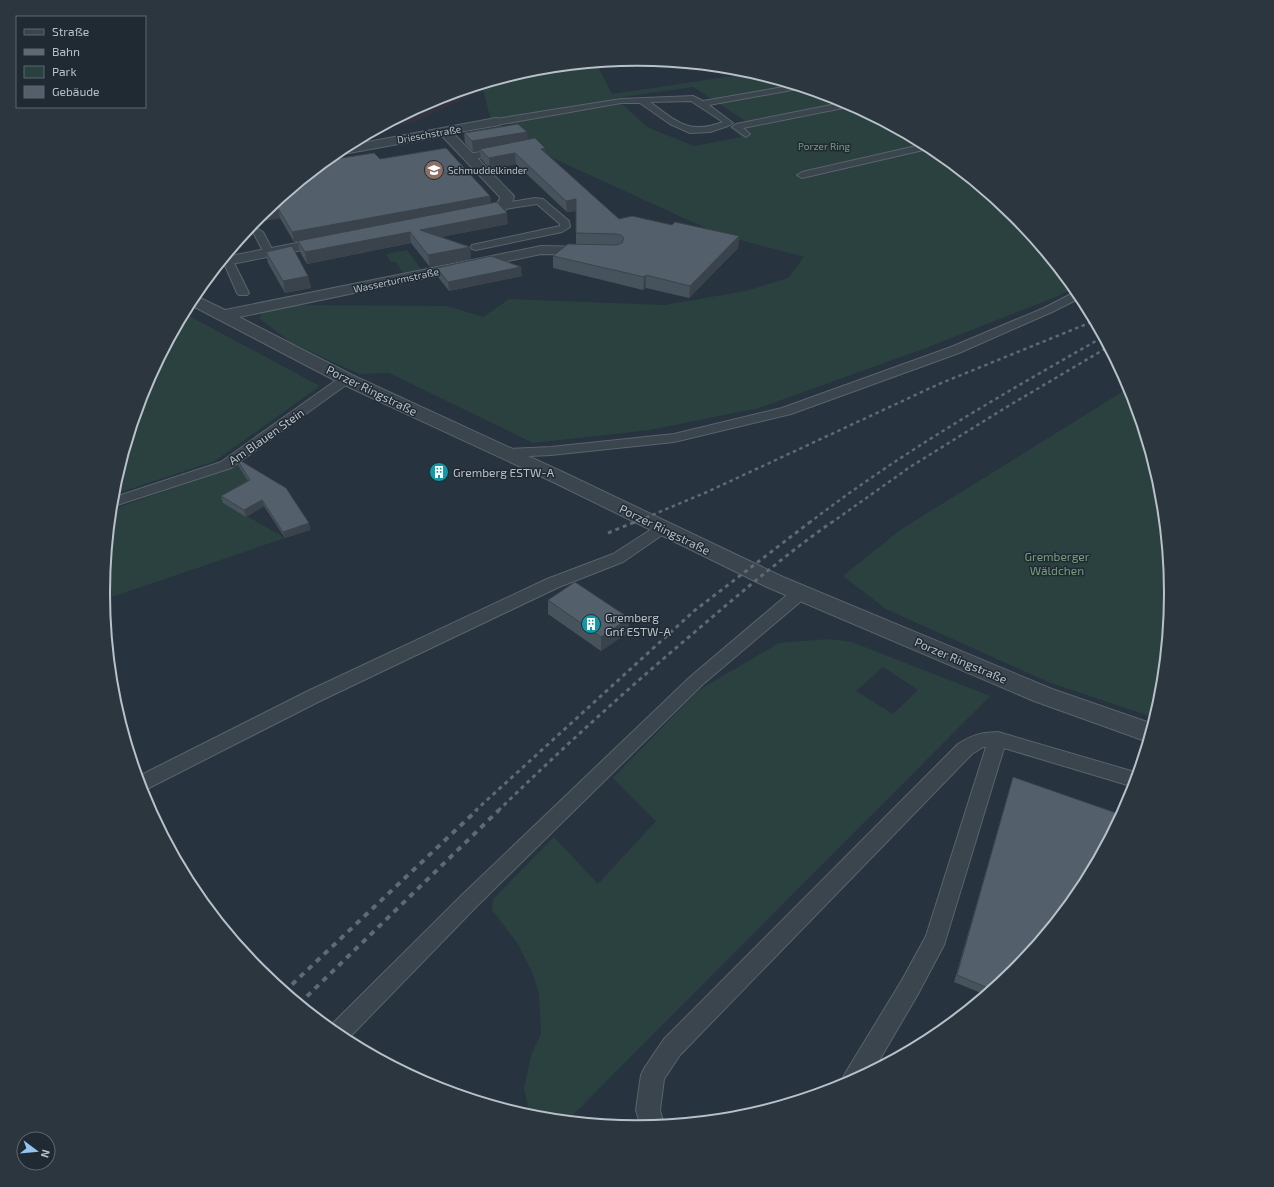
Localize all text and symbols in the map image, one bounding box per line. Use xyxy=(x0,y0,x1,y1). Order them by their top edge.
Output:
legend xyxy=(16,16,146,108)
text: Straße xyxy=(52,24,89,38)
text: Bahn xyxy=(52,44,80,58)
text: Park xyxy=(52,64,77,78)
text: Gebäude xyxy=(52,84,100,98)
street label: Drieschstraße xyxy=(396,122,462,146)
park label: Porzer Ring xyxy=(798,140,850,152)
school or university icon: Schmuddelkinder xyxy=(423,159,445,181)
place label: Schmuddelkinder xyxy=(448,164,527,176)
street label: Wasserturmstraße xyxy=(352,265,440,295)
street label: Porzer Ringstraße xyxy=(324,362,420,418)
street label: Am Blauen Stein xyxy=(226,405,306,467)
building icon: Gremberg ESTW-A xyxy=(428,461,450,483)
place label: Gremberg ESTW-A xyxy=(453,465,555,479)
street label: Porzer Ringstraße xyxy=(617,501,713,557)
park label: Gremberger Wäldchen xyxy=(1024,549,1090,577)
place label: Gremberg Gnf ESTW-A xyxy=(605,610,672,638)
building icon: Gremberg Gnf ESTW-A xyxy=(580,613,602,635)
street label: Porzer Ringstraße xyxy=(913,634,1009,686)
north arrow xyxy=(16,1131,56,1171)
text: N xyxy=(39,1148,53,1160)

